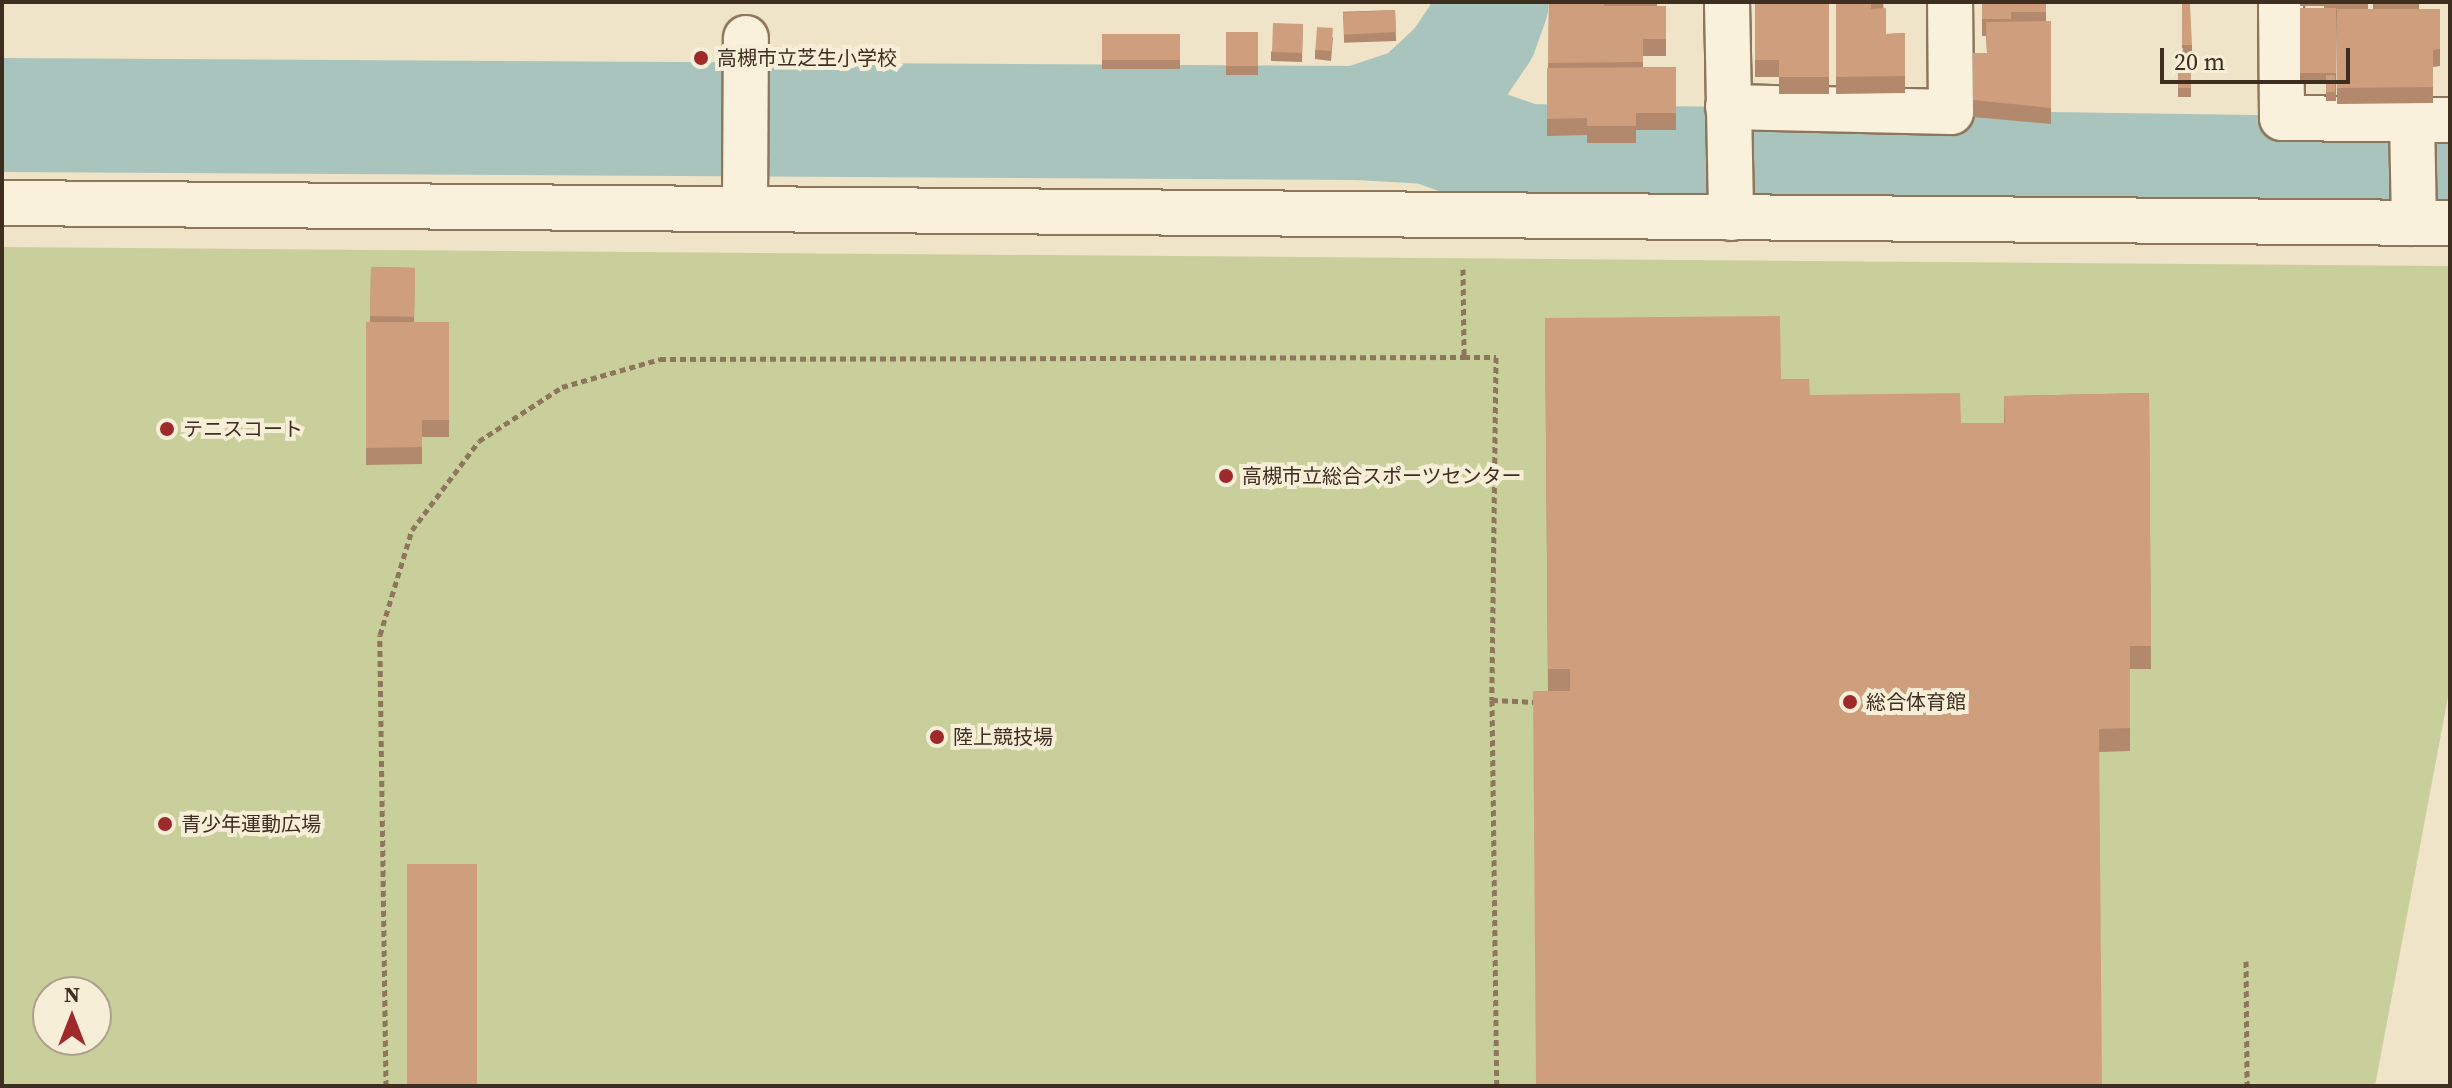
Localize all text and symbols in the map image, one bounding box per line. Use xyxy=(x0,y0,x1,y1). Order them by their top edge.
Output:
scale bar xyxy=(2164,32,2354,82)
text: 20 m xyxy=(2174,45,2225,78)
place label: 高槻市立芝生小学校 xyxy=(717,46,897,70)
marker: 高槻市立芝生小学校 xyxy=(692,49,710,67)
place label: テニスコート xyxy=(183,417,303,441)
marker: テニスコート xyxy=(158,420,176,438)
place label: 高槻市立総合スポーツセンター xyxy=(1242,464,1522,488)
marker: 高槻市立総合スポーツセンター xyxy=(1217,467,1235,485)
place label: 総合体育館 xyxy=(1866,690,1966,714)
marker: 総合体育館 xyxy=(1841,693,1859,711)
place label: 陸上競技場 xyxy=(953,725,1053,749)
marker: 陸上競技場 xyxy=(928,728,946,746)
place label: 青少年運動広場 xyxy=(181,812,321,836)
marker: 青少年運動広場 xyxy=(156,815,174,833)
north arrow xyxy=(32,976,112,1056)
text: N xyxy=(64,979,80,1009)

